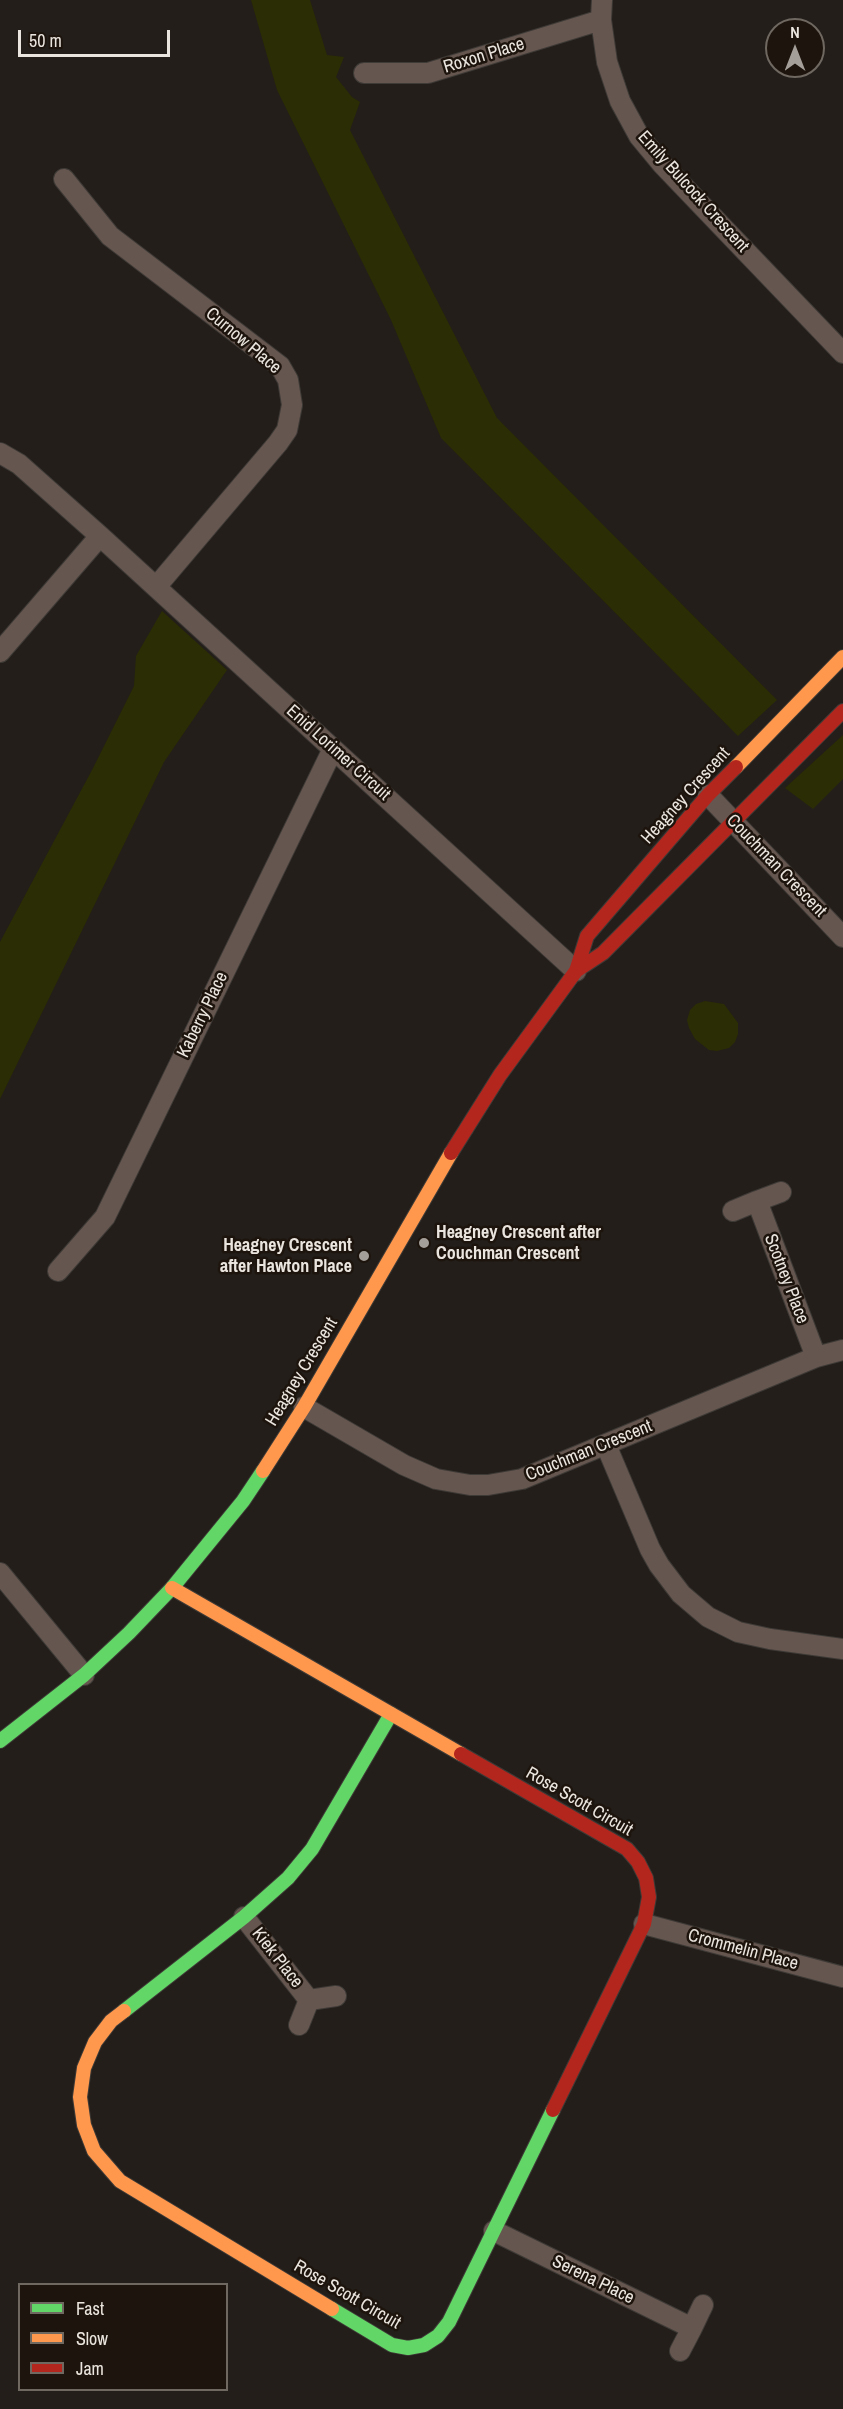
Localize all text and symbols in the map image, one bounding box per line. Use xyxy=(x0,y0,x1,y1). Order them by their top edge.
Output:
scale bar xyxy=(21,18,172,56)
north arrow xyxy=(765,18,825,78)
text: N xyxy=(790,21,800,43)
text: 50 m xyxy=(29,28,62,53)
street label: Roxon Place xyxy=(441,33,527,79)
street label: Emily Bulcock Crescent xyxy=(633,127,753,257)
street label: Curnow Place xyxy=(201,303,285,379)
street label: Enid Lorimer Circuit xyxy=(281,701,395,805)
street label: Heagney Crescent xyxy=(637,743,735,849)
street label: Couchman Crescent xyxy=(722,810,830,922)
street label: Kaberry Place xyxy=(173,969,233,1061)
place label: Heagney Crescent after Couchman Crescent xyxy=(436,1222,601,1264)
street label: Scotney Place xyxy=(759,1231,813,1327)
place label: Heagney Crescent after Hawton Place xyxy=(220,1235,352,1278)
marker: Heagney Crescent after Couchman Crescent xyxy=(417,1236,431,1250)
marker: Heagney Crescent after Hawton Place xyxy=(357,1249,371,1263)
street label: Heagney Crescent xyxy=(261,1314,343,1430)
street label: Couchman Crescent xyxy=(523,1416,655,1486)
street label: Rose Scott Circuit xyxy=(522,1763,636,1841)
street label: Kiek Place xyxy=(247,1924,307,1992)
street label: Crommelin Place xyxy=(686,1925,800,1975)
street label: Serena Place xyxy=(548,2251,638,2309)
street label: Rose Scott Circuit xyxy=(290,2256,404,2334)
legend xyxy=(18,2283,228,2391)
text: Fast xyxy=(76,2296,104,2321)
text: Slow xyxy=(76,2326,108,2351)
text: Jam xyxy=(76,2356,104,2381)

